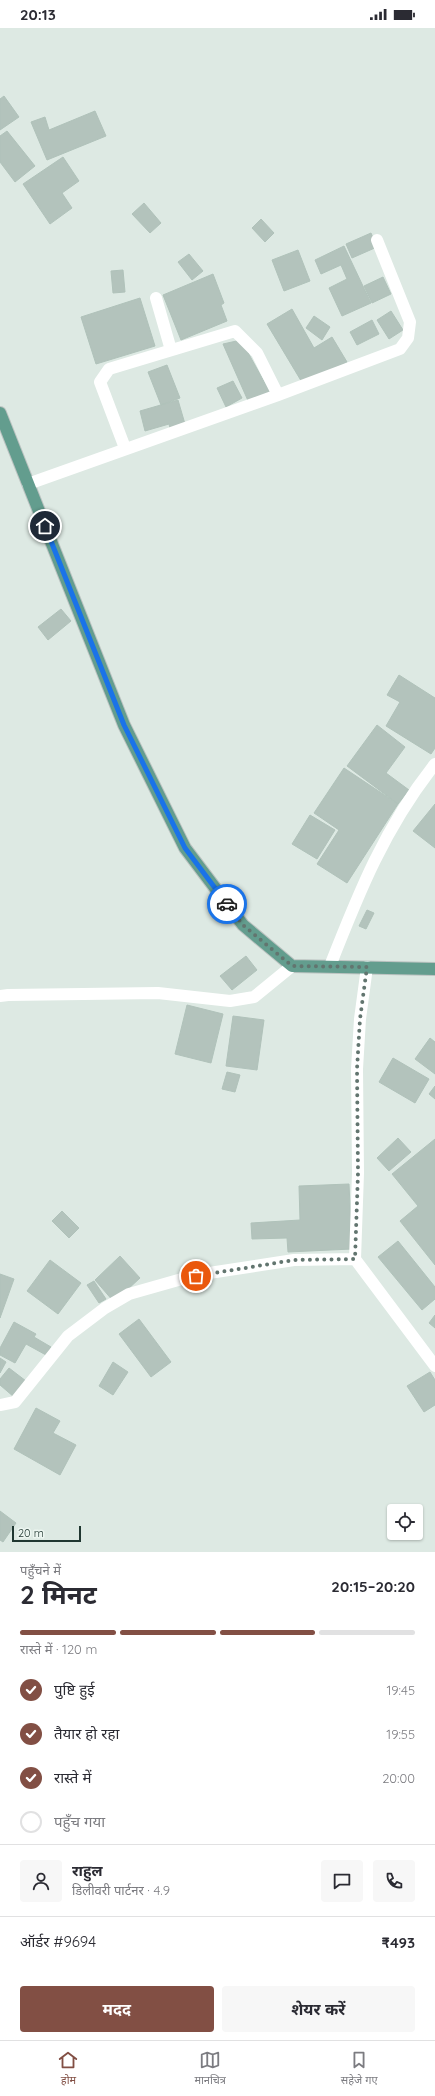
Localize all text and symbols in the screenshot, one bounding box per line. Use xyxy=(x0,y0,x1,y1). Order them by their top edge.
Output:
text: 20:13 xyxy=(20,5,56,24)
pin xyxy=(28,509,62,543)
icon: home xyxy=(34,515,56,537)
courier xyxy=(207,884,247,924)
icon: car xyxy=(216,893,238,915)
pin xyxy=(179,1259,213,1293)
icon: bag xyxy=(185,1265,207,1287)
map controls xyxy=(387,1504,423,1540)
button: locate xyxy=(387,1504,423,1540)
scale bar xyxy=(12,1524,81,1543)
text: 20 m xyxy=(18,1526,44,1540)
text: पहुँचने में xyxy=(20,1562,61,1578)
text: 20:15–20:20 xyxy=(331,1577,415,1596)
text: 2 मिनट xyxy=(20,1578,97,1611)
text: रास्ते में · 120 m xyxy=(20,1641,97,1657)
icon: check xyxy=(20,1679,42,1701)
text: पुष्टि हुई xyxy=(54,1680,95,1699)
text: 19:45 xyxy=(386,1682,415,1698)
icon: check xyxy=(20,1723,42,1745)
text: तैयार हो रहा xyxy=(54,1724,119,1743)
text: 19:55 xyxy=(386,1726,415,1742)
icon: check xyxy=(20,1767,42,1789)
text: रास्ते में xyxy=(54,1768,91,1787)
text: 20:00 xyxy=(382,1770,415,1786)
text: पहुँच गया xyxy=(54,1812,105,1831)
button: person xyxy=(20,1860,62,1902)
button: chat xyxy=(321,1860,363,1902)
button: phone xyxy=(373,1860,415,1902)
text: राहुल xyxy=(72,1861,103,1880)
text: डिलीवरी पार्टनर · 4.9 xyxy=(72,1882,170,1898)
text: ऑर्डर #9694 xyxy=(20,1932,96,1951)
text: ₹493 xyxy=(382,1933,415,1952)
button: मदद xyxy=(20,1986,214,2032)
button: शेयर करें xyxy=(222,1986,415,2032)
tab: होम xyxy=(57,2049,79,2088)
tab: मानचित्र xyxy=(194,2049,226,2088)
tab: सहेजे गए xyxy=(341,2049,378,2088)

